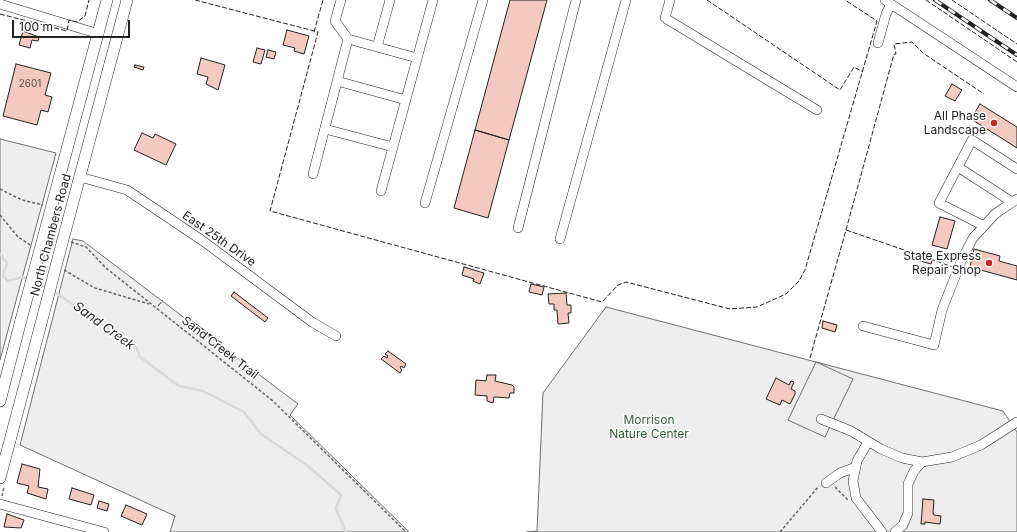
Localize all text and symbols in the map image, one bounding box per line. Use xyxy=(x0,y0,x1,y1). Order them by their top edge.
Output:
scale bar xyxy=(14,12,132,38)
text: 100 m xyxy=(19,19,53,34)
house number: 2601 xyxy=(19,78,41,90)
place label: All Phase Landscape xyxy=(924,109,986,137)
marker: All Phase Landscape xyxy=(989,118,999,128)
street label: North Chambers Road xyxy=(28,172,74,298)
street label: East 25th Drive xyxy=(179,208,259,270)
place label: State Express Repair Shop xyxy=(903,249,981,277)
marker: State Express Repair Shop xyxy=(984,258,994,268)
water label: Sand Creek xyxy=(70,299,138,353)
street label: Sand Creek Trail xyxy=(179,314,261,382)
park label: Morrison Nature Center xyxy=(609,413,689,441)

